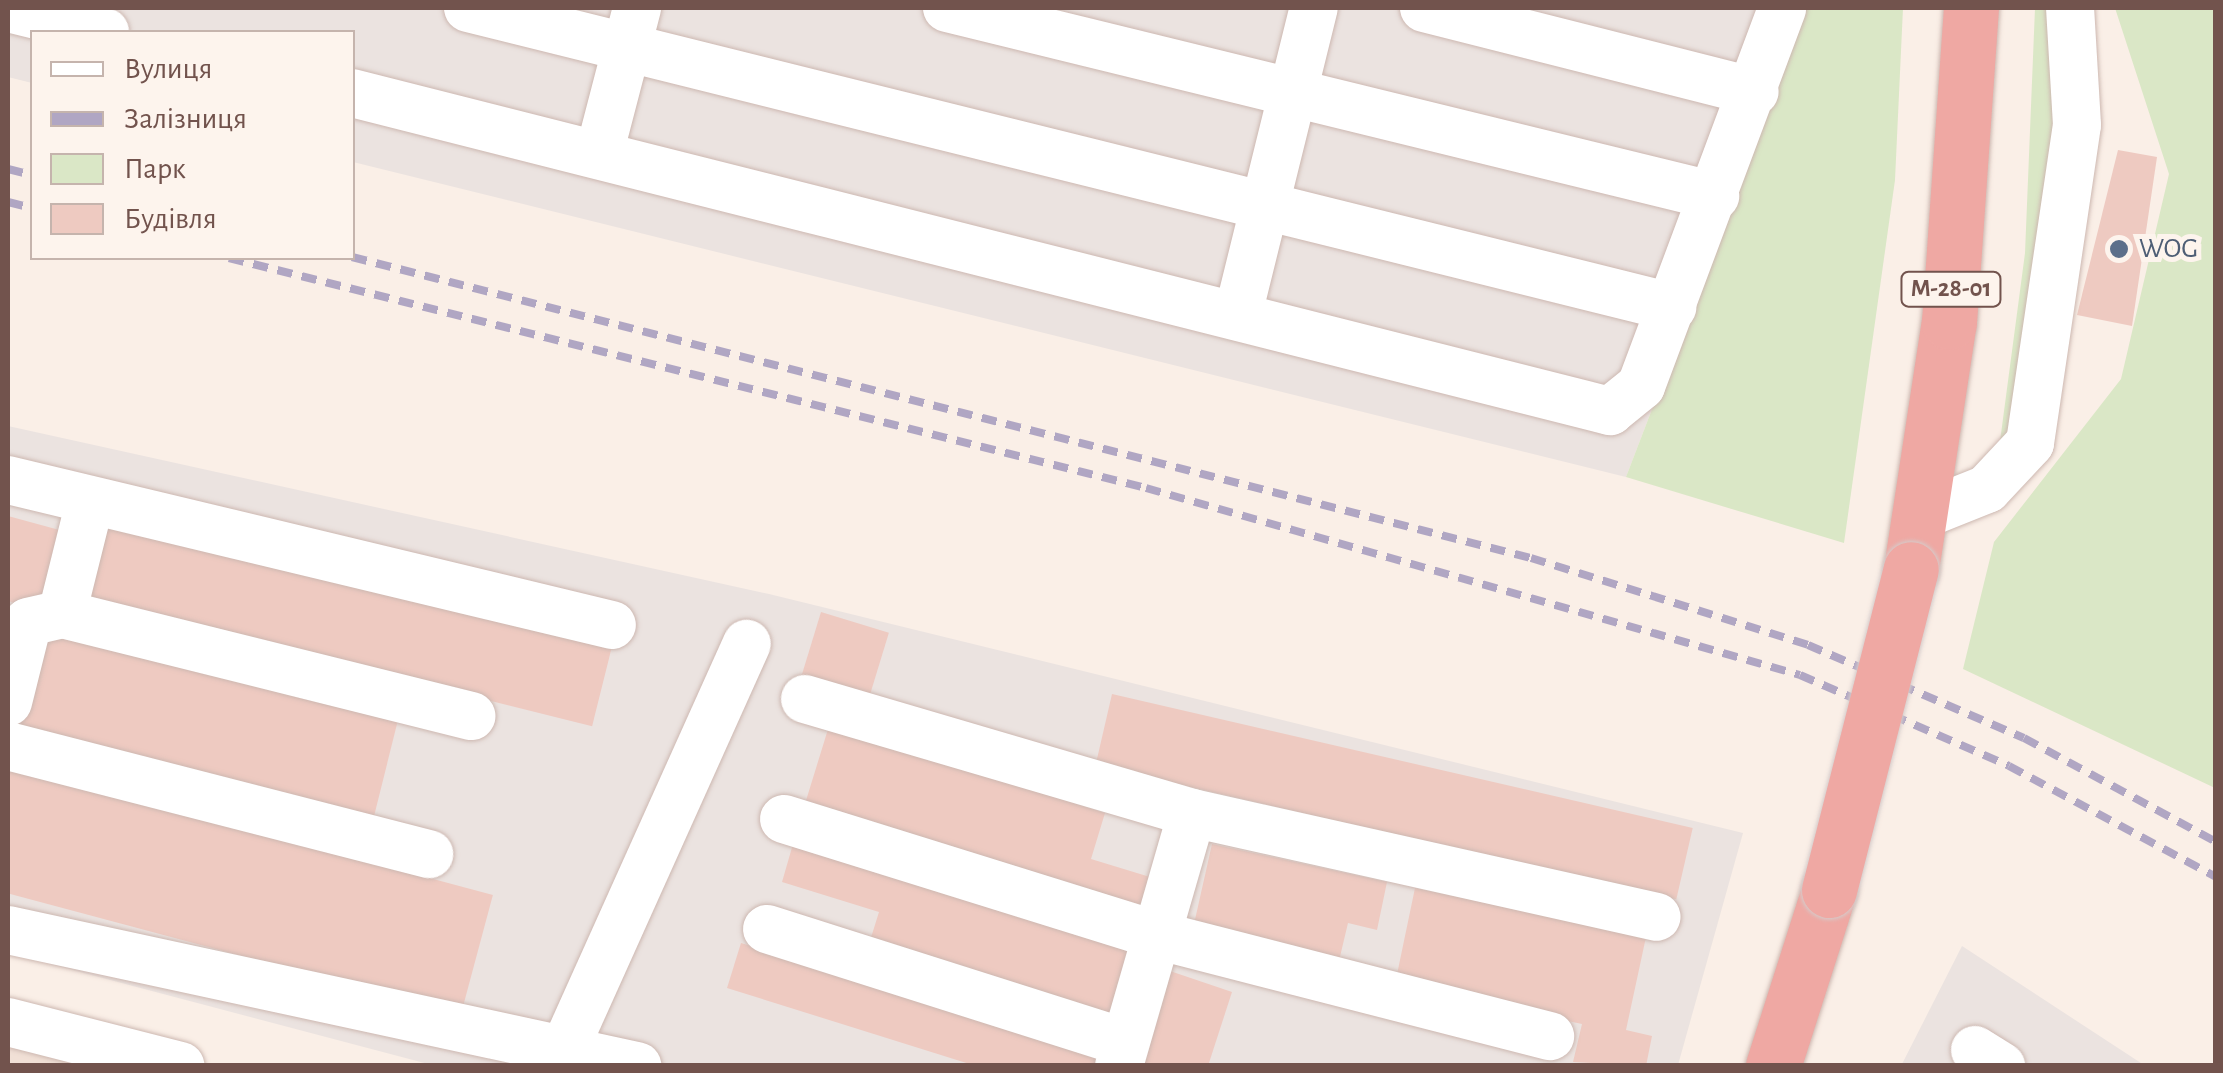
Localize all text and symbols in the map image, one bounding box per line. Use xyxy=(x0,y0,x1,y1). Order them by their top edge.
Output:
legend xyxy=(30,30,355,260)
text: Вулиця xyxy=(124,54,212,84)
text: Залізниця xyxy=(124,104,247,134)
text: Парк xyxy=(124,154,186,184)
text: Будівля xyxy=(124,204,217,234)
place label: WOG xyxy=(2139,232,2198,266)
marker: WOG xyxy=(2108,238,2130,260)
road number: М-28-01 xyxy=(1898,269,2004,309)

